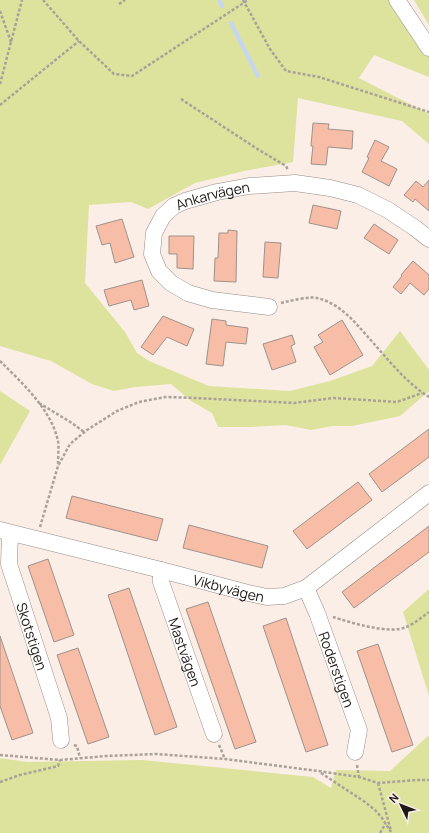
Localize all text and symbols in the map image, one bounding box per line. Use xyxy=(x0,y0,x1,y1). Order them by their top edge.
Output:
street label: Ankarvägen xyxy=(172,177,251,214)
street label: Vikbyvägen xyxy=(191,569,266,606)
street label: Skotstigen xyxy=(13,600,52,673)
street label: Mastvägen xyxy=(165,615,206,689)
street label: Roderstigen xyxy=(315,629,359,710)
north arrow xyxy=(381,785,421,825)
text: N xyxy=(385,790,402,806)

